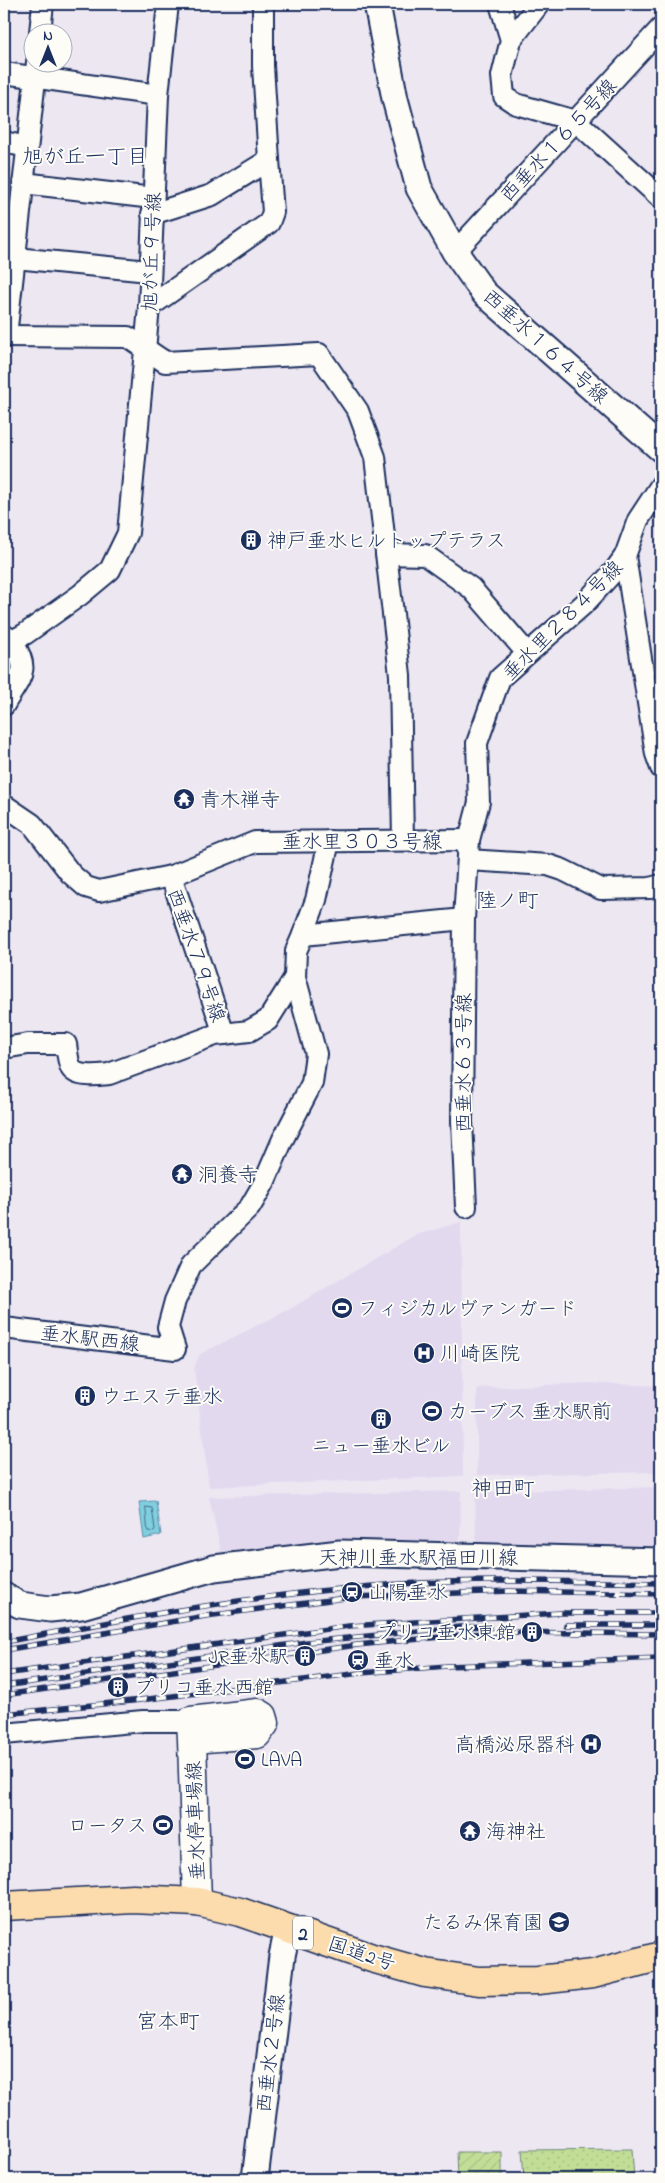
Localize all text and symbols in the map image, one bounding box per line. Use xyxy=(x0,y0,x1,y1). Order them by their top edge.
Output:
north arrow xyxy=(22,22,72,72)
text: N xyxy=(43,26,53,47)
street label: 西垂水１６５号線 xyxy=(495,73,625,210)
district label: 旭が丘一丁目 xyxy=(22,143,148,173)
street label: 旭が丘９号線 xyxy=(137,192,170,313)
street label: 西垂水１６４号線 xyxy=(475,284,613,412)
building icon: 神戸垂水ヒルトップテラス xyxy=(239,528,263,552)
place label: 神戸垂水ヒルトップテラス xyxy=(267,528,506,557)
street label: 垂水里２８４号線 xyxy=(497,555,631,689)
temple icon: 青木禅寺 xyxy=(172,787,196,811)
place label: 青木禅寺 xyxy=(200,787,280,816)
street label: 垂水里３０３号線 xyxy=(282,829,442,858)
street label: 西垂水７９号線 xyxy=(158,885,231,1027)
district label: 陸ノ町 xyxy=(476,887,539,917)
street label: 西垂水６３号線 xyxy=(451,993,480,1133)
temple icon: 洞養寺 xyxy=(170,1162,194,1186)
place label: 洞養寺 xyxy=(198,1162,258,1191)
sports icon: フィジカルヴァンガード xyxy=(330,1296,354,1320)
place label: フィジカルヴァンガード xyxy=(358,1296,578,1325)
street label: 垂水駅西線 xyxy=(38,1320,141,1361)
hospital icon: 川崎医院 xyxy=(412,1341,436,1365)
place label: 川崎医院 xyxy=(440,1341,520,1370)
building icon: ウエステ垂水 xyxy=(73,1384,97,1408)
place label: ウエステ垂水 xyxy=(101,1384,222,1413)
sports icon: カーブス 垂水駅前 xyxy=(420,1399,444,1423)
place label: カーブス 垂水駅前 xyxy=(448,1399,612,1428)
building icon: ニュー垂水ビル xyxy=(369,1407,393,1431)
place label: ニュー垂水ビル xyxy=(311,1433,451,1462)
district label: 神田町 xyxy=(472,1475,535,1505)
street label: 天神川垂水駅福田川線 xyxy=(318,1545,518,1574)
station icon: 山陽垂水 xyxy=(340,1580,364,1604)
place label: 山陽垂水 xyxy=(368,1580,448,1609)
place label: プリコ垂水東館 xyxy=(376,1620,516,1649)
building icon: プリコ垂水東館 xyxy=(520,1620,544,1644)
place label: JR垂水駅 xyxy=(208,1644,289,1673)
building icon: JR垂水駅 xyxy=(293,1644,317,1668)
station icon: 垂水 xyxy=(346,1648,370,1672)
place label: 垂水 xyxy=(374,1648,414,1677)
building icon: プリコ垂水西館 xyxy=(106,1675,130,1699)
place label: プリコ垂水西館 xyxy=(134,1675,274,1704)
place label: 高橋泌尿器科 xyxy=(455,1732,575,1761)
hospital icon: 高橋泌尿器科 xyxy=(579,1732,603,1756)
sports icon: LAVA xyxy=(233,1747,257,1771)
place label: LAVA xyxy=(261,1747,302,1776)
street label: 垂水停車場線 xyxy=(181,1760,214,1881)
place label: ロータス xyxy=(68,1813,147,1842)
sports icon: ロータス xyxy=(151,1813,175,1837)
temple icon: 海神社 xyxy=(458,1819,482,1843)
place label: 海神社 xyxy=(486,1819,546,1848)
place label: たるみ保育園 xyxy=(423,1910,543,1939)
school or university icon: たるみ保育園 xyxy=(547,1910,571,1934)
road number: 2 xyxy=(293,1916,313,1950)
street label: 国道2号 xyxy=(323,1931,399,1980)
street label: 西垂水２号線 xyxy=(251,1992,294,2115)
district label: 宮本町 xyxy=(137,2008,200,2038)

